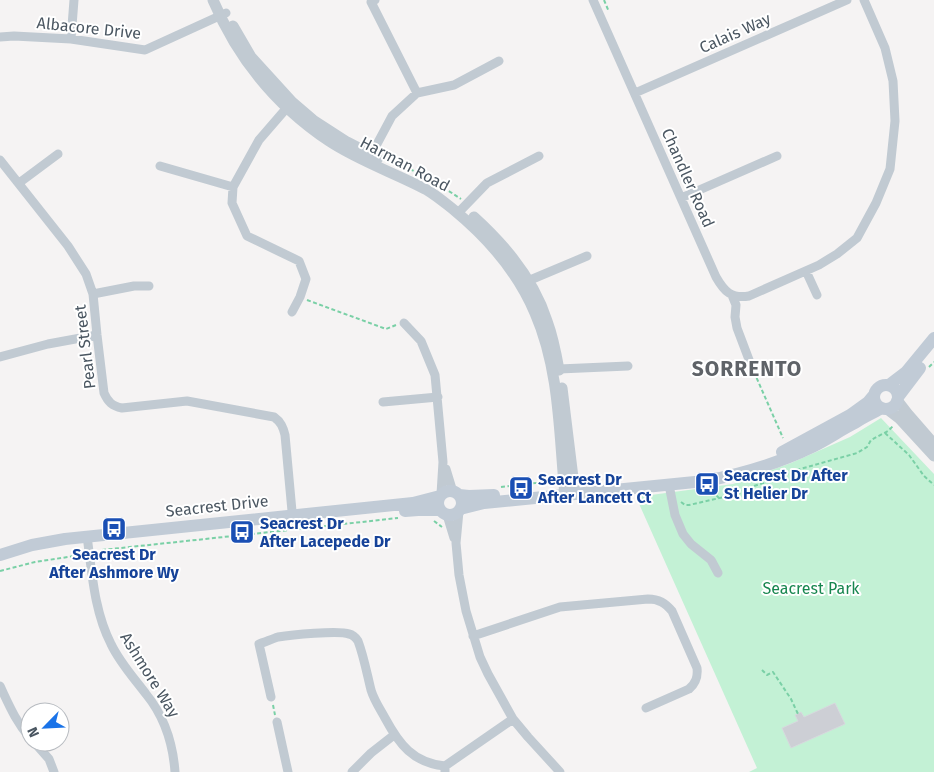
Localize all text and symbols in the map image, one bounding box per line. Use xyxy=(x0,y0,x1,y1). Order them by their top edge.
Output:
street label: Calais Way xyxy=(696,9,774,57)
street label: Albacore Drive xyxy=(36,13,142,43)
street label: Chandler Road xyxy=(658,126,718,230)
street label: Harman Road xyxy=(357,132,453,196)
street label: Pearl Street xyxy=(70,304,100,390)
district label: SORRENTO xyxy=(692,356,802,382)
place label: Seacrest Dr After St Helier Dr xyxy=(724,466,848,503)
place label: Seacrest Dr After Lancett Ct xyxy=(537,470,652,507)
bus stop icon: Seacrest Dr After St Helier Dr xyxy=(694,471,720,497)
bus stop icon: Seacrest Dr After Lancett Ct xyxy=(508,475,534,501)
street label: Seacrest Drive xyxy=(165,491,269,521)
place label: Seacrest Dr After Lacepede Dr xyxy=(259,514,391,551)
bus stop icon: Seacrest Dr After Ashmore Wy xyxy=(101,516,127,542)
bus stop icon: Seacrest Dr After Lacepede Dr xyxy=(229,519,255,545)
place label: Seacrest Dr After Ashmore Wy xyxy=(48,545,180,582)
park label: Seacrest Park xyxy=(762,579,860,598)
street label: Ashmore Way xyxy=(116,629,184,721)
north arrow xyxy=(20,702,70,752)
text: N xyxy=(24,724,43,740)

